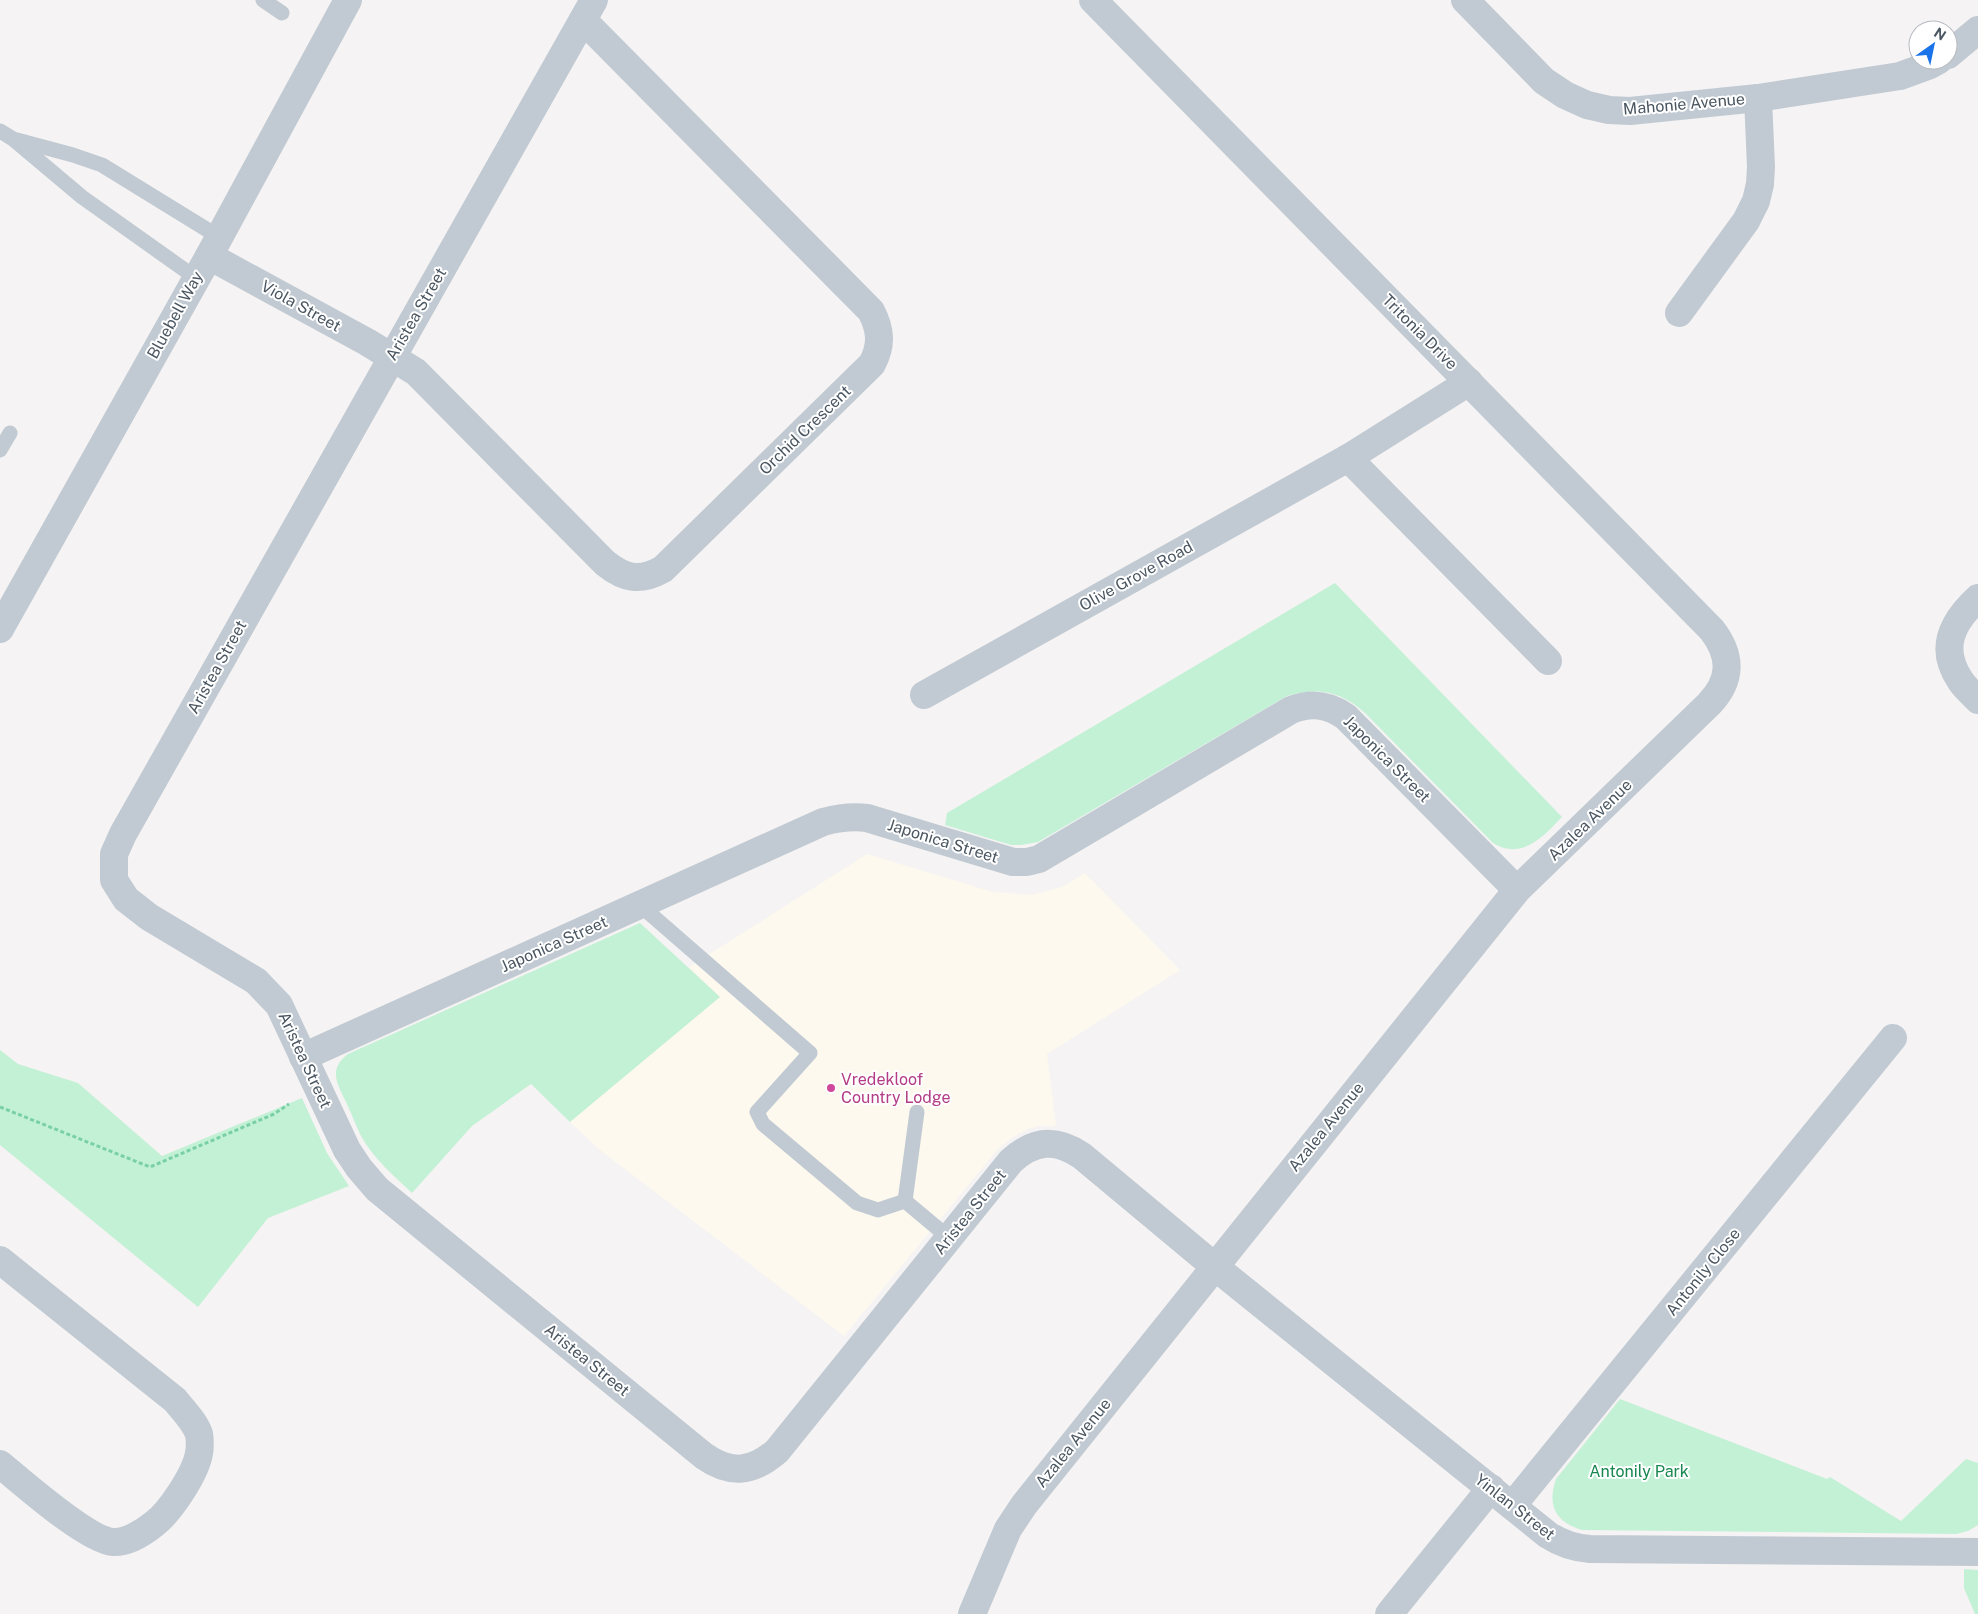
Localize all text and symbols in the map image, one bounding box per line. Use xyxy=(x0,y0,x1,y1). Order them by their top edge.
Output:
north arrow xyxy=(1908,20,1958,70)
text: N xyxy=(1931,24,1949,44)
street label: Mahonie Avenue xyxy=(1622,89,1746,119)
street label: Aristea Street xyxy=(382,264,450,364)
street label: Bluebell Way xyxy=(143,268,207,362)
street label: Viola Street xyxy=(258,276,344,336)
street label: Tritonia Drive xyxy=(1378,290,1462,374)
street label: Orchid Crescent xyxy=(755,381,855,479)
street label: Olive Grove Road xyxy=(1076,537,1196,615)
street label: Aristea Street xyxy=(183,617,251,717)
street label: Japonica Street xyxy=(1340,712,1434,806)
street label: Azalea Avenue xyxy=(1544,775,1636,865)
street label: Japonica Street xyxy=(885,815,1001,867)
street label: Japonica Street xyxy=(498,912,610,976)
street label: Aristea Street xyxy=(274,1009,336,1111)
place label: Vredekloof Country Lodge xyxy=(841,1070,951,1107)
street label: Azalea Avenue xyxy=(1284,1079,1368,1175)
marker: Vredekloof Country Lodge xyxy=(825,1082,837,1094)
street label: Aristea Street xyxy=(930,1166,1010,1258)
street label: Antonily Close xyxy=(1662,1224,1744,1320)
street label: Aristea Street xyxy=(541,1320,633,1400)
street label: Azalea Avenue xyxy=(1031,1395,1115,1491)
park label: Antonily Park xyxy=(1589,1462,1689,1481)
street label: Yinlan Street xyxy=(1471,1470,1559,1544)

